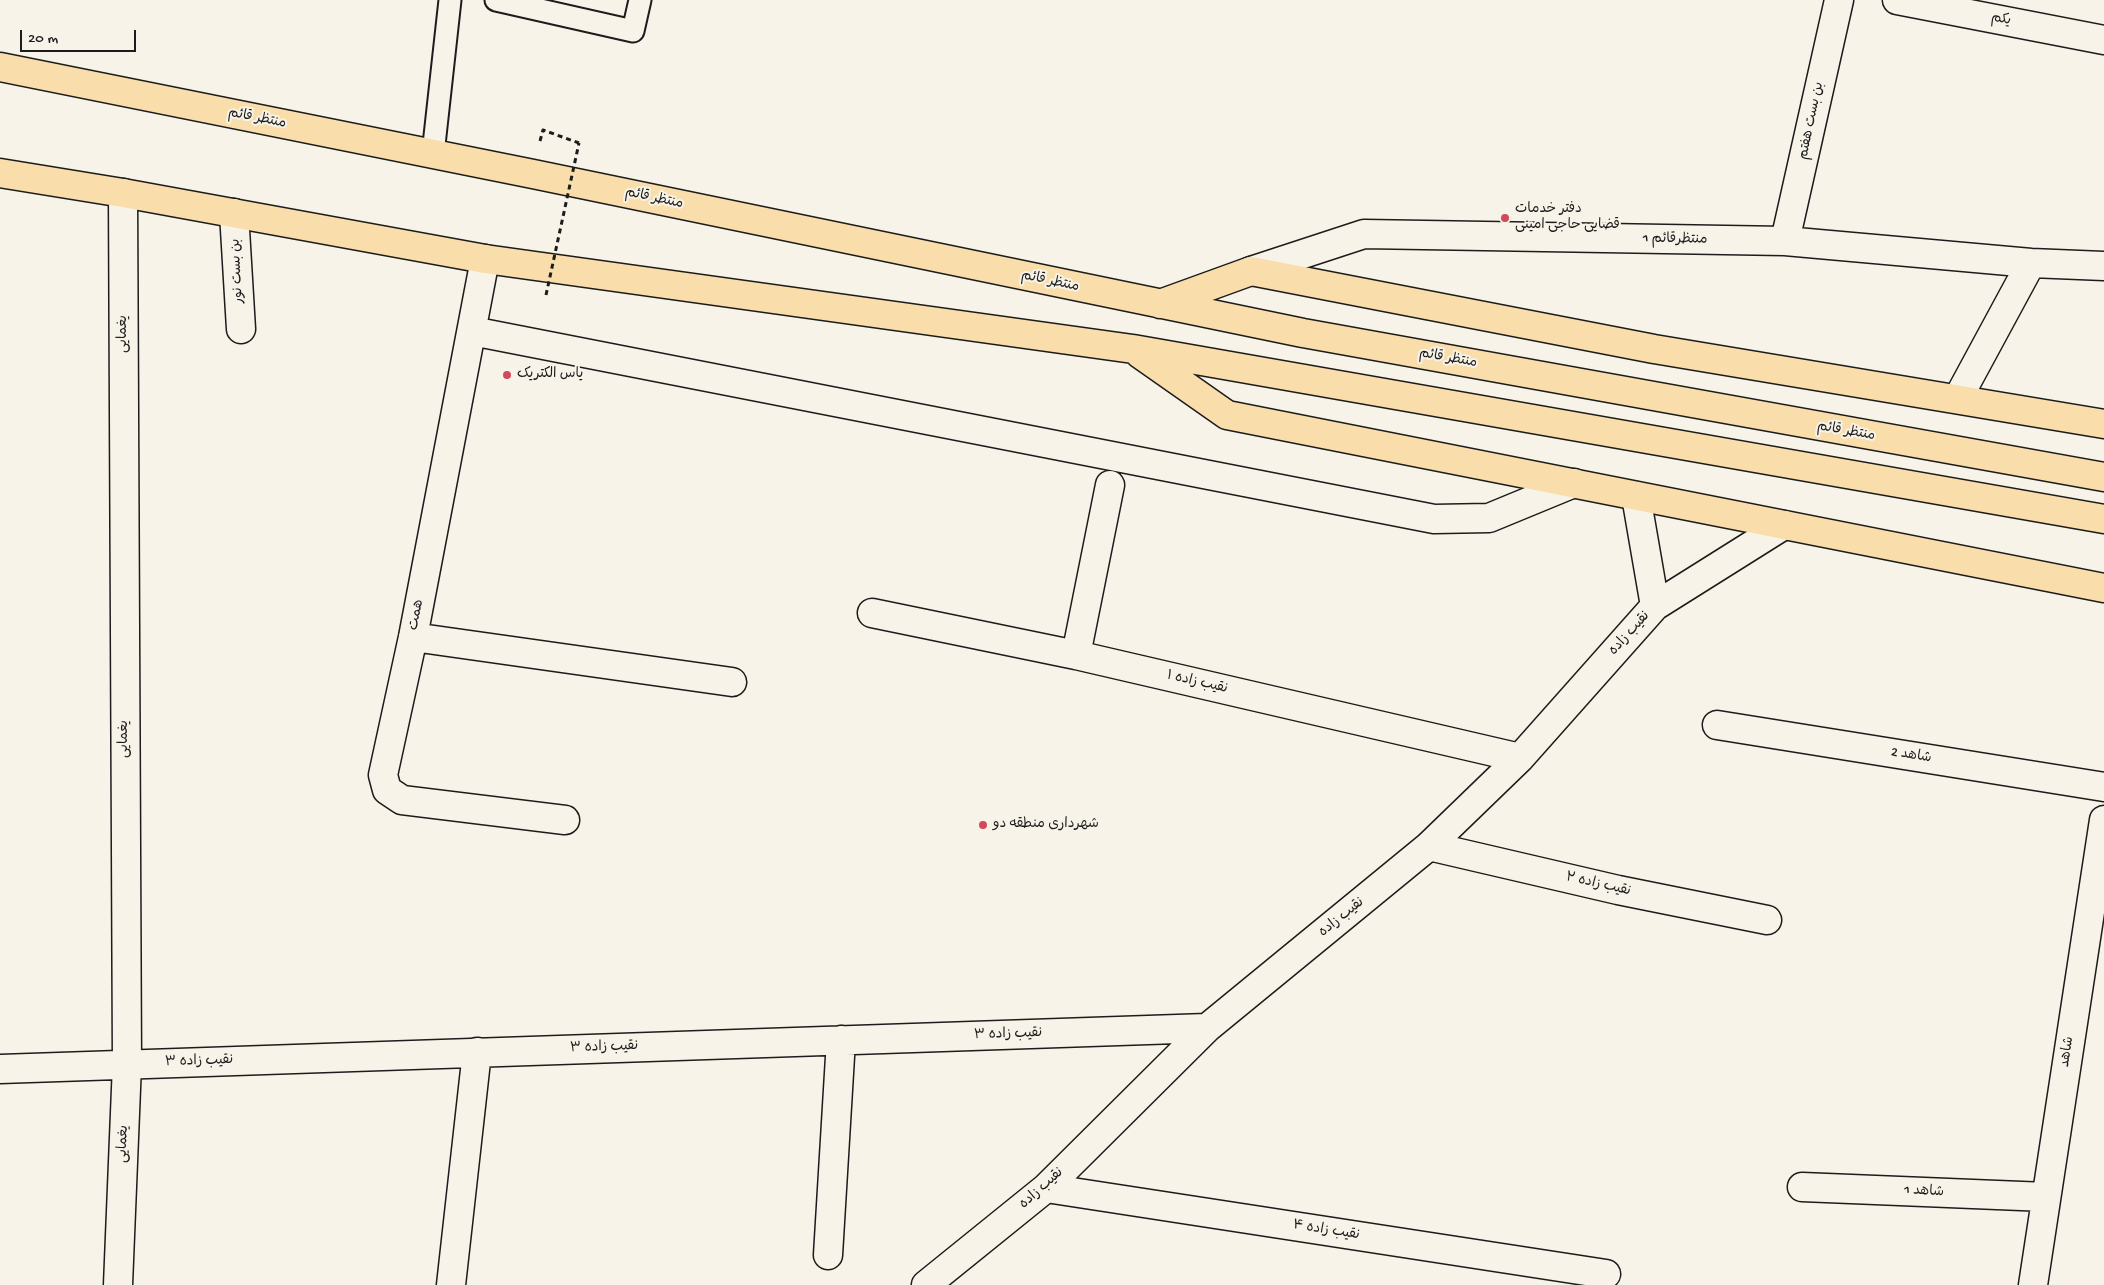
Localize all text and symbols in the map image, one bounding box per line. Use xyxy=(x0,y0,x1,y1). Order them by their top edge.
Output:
street label: یکم xyxy=(1990,10,2012,30)
scale bar xyxy=(22,20,139,52)
text: 20 m xyxy=(28,30,58,48)
street label: بن بست هفتم xyxy=(1796,81,1828,161)
street label: منتظر قائم xyxy=(226,105,288,133)
street label: منتظر قائم xyxy=(623,185,685,213)
place label: دفتر خدمات قضایی حاجی امینی xyxy=(1515,202,1620,234)
marker: دفتر خدمات قضایی حاجی امینی xyxy=(1499,212,1511,224)
street label: منتظرقائم 1 xyxy=(1643,231,1707,249)
street label: بن بست نور xyxy=(228,238,248,304)
street label: منتظر قائم xyxy=(1019,268,1081,296)
street label: یغمایی xyxy=(116,315,132,353)
street label: منتظر قائم xyxy=(1418,346,1478,372)
place label: یاس الکتریک xyxy=(517,367,583,383)
marker: یاس الکتریک xyxy=(501,369,513,381)
street label: منتظر قائم xyxy=(1816,419,1876,445)
street label: همت xyxy=(406,598,428,632)
street label: نقیب زاده xyxy=(1606,608,1654,660)
street label: نقیب زاده ۱ xyxy=(1165,668,1229,698)
street label: یغمایی xyxy=(117,720,133,758)
street label: شاهد 2 xyxy=(1889,745,1933,767)
place label: شهرداری منطقه دو xyxy=(993,817,1099,833)
marker: شهرداری منطقه دو xyxy=(977,819,989,831)
street label: نقیب زاده ۲ xyxy=(1564,869,1632,901)
street label: نقیب زاده xyxy=(1316,895,1368,941)
street label: نقیب زاده ۳ xyxy=(974,1025,1042,1045)
street label: شاهد xyxy=(2057,1036,2079,1068)
street label: نقیب زاده ۳ xyxy=(570,1038,638,1058)
street label: نقیب زاده ۳ xyxy=(165,1052,233,1072)
street label: یغمایی xyxy=(115,1125,133,1163)
street label: نقیب زاده xyxy=(1016,1165,1068,1213)
street label: شاهد 1 xyxy=(1904,1183,1944,1201)
street label: نقیب زاده ۴ xyxy=(1291,1217,1361,1245)

